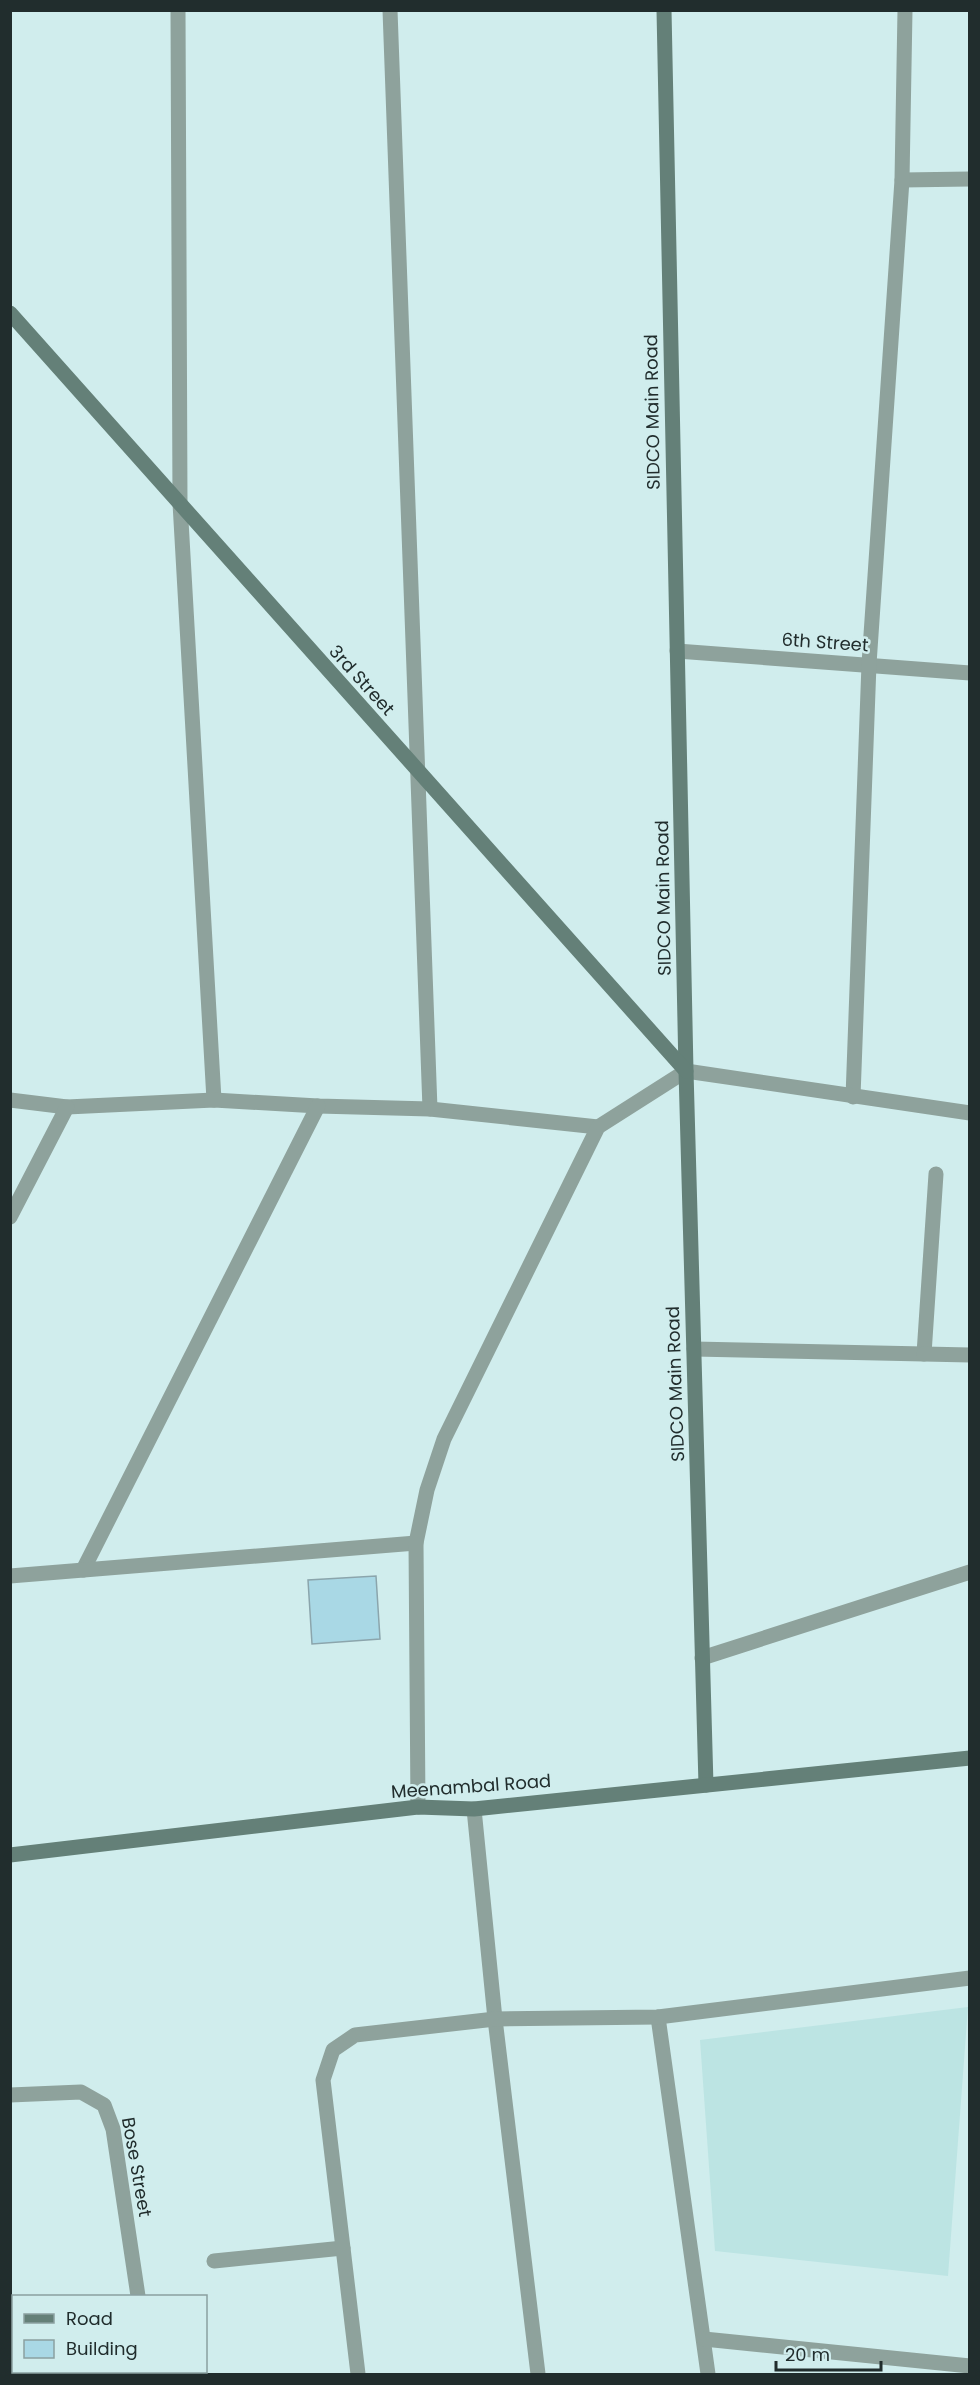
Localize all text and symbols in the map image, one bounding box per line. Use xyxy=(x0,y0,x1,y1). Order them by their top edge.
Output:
street label: SIDCO Main Road xyxy=(638,334,666,490)
street label: 6th Street xyxy=(781,626,869,658)
street label: 3rd Street xyxy=(324,639,400,721)
street label: SIDCO Main Road xyxy=(649,820,677,976)
street label: SIDCO Main Road xyxy=(660,1306,690,1462)
street label: Meenambal Road xyxy=(390,1768,552,1804)
street label: Bose Street xyxy=(116,2115,158,2219)
legend xyxy=(12,2295,207,2373)
text: Road xyxy=(66,2306,113,2331)
scale bar xyxy=(776,2334,881,2372)
text: Building xyxy=(66,2336,138,2361)
text: 20 m xyxy=(785,2342,830,2367)

